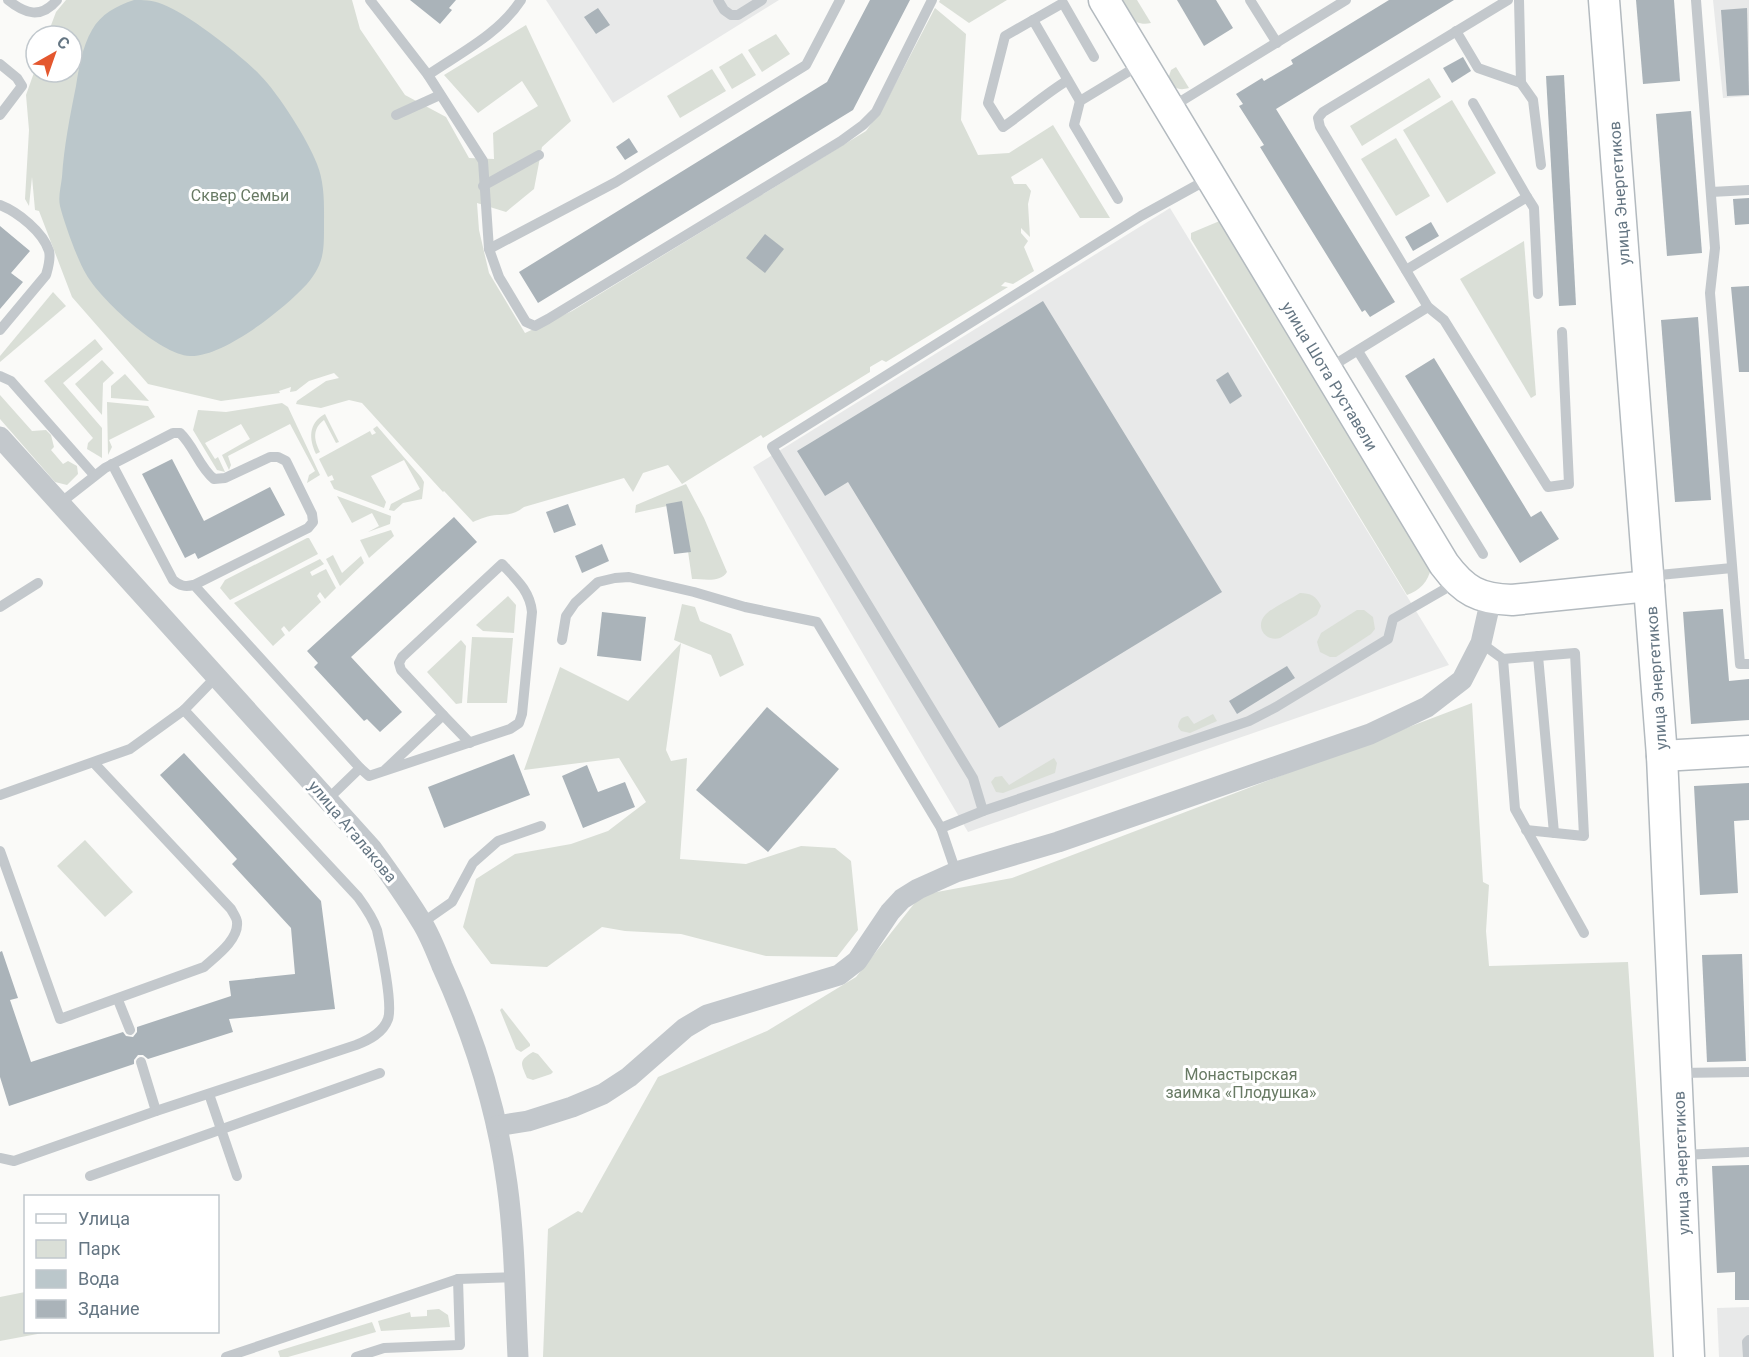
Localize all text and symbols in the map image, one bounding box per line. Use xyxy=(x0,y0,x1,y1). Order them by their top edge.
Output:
north arrow xyxy=(24,24,84,84)
text: С xyxy=(53,32,73,54)
street label: улица Энергетиков xyxy=(1605,120,1634,265)
park label: Сквер Семьи xyxy=(191,186,289,205)
street label: улица Шота Руставели xyxy=(1277,298,1382,454)
street label: улица Энергетиков xyxy=(1642,605,1671,750)
street label: улица Агалакова xyxy=(304,777,401,886)
park label: Монастырская заимка «Плодушка» xyxy=(1165,1065,1317,1102)
street label: улица Энергетиков xyxy=(1669,1091,1694,1235)
legend xyxy=(24,1195,219,1333)
text: Улица xyxy=(78,1208,130,1229)
text: Парк xyxy=(78,1238,121,1259)
text: Вода xyxy=(78,1268,120,1289)
text: Здание xyxy=(78,1298,140,1319)

